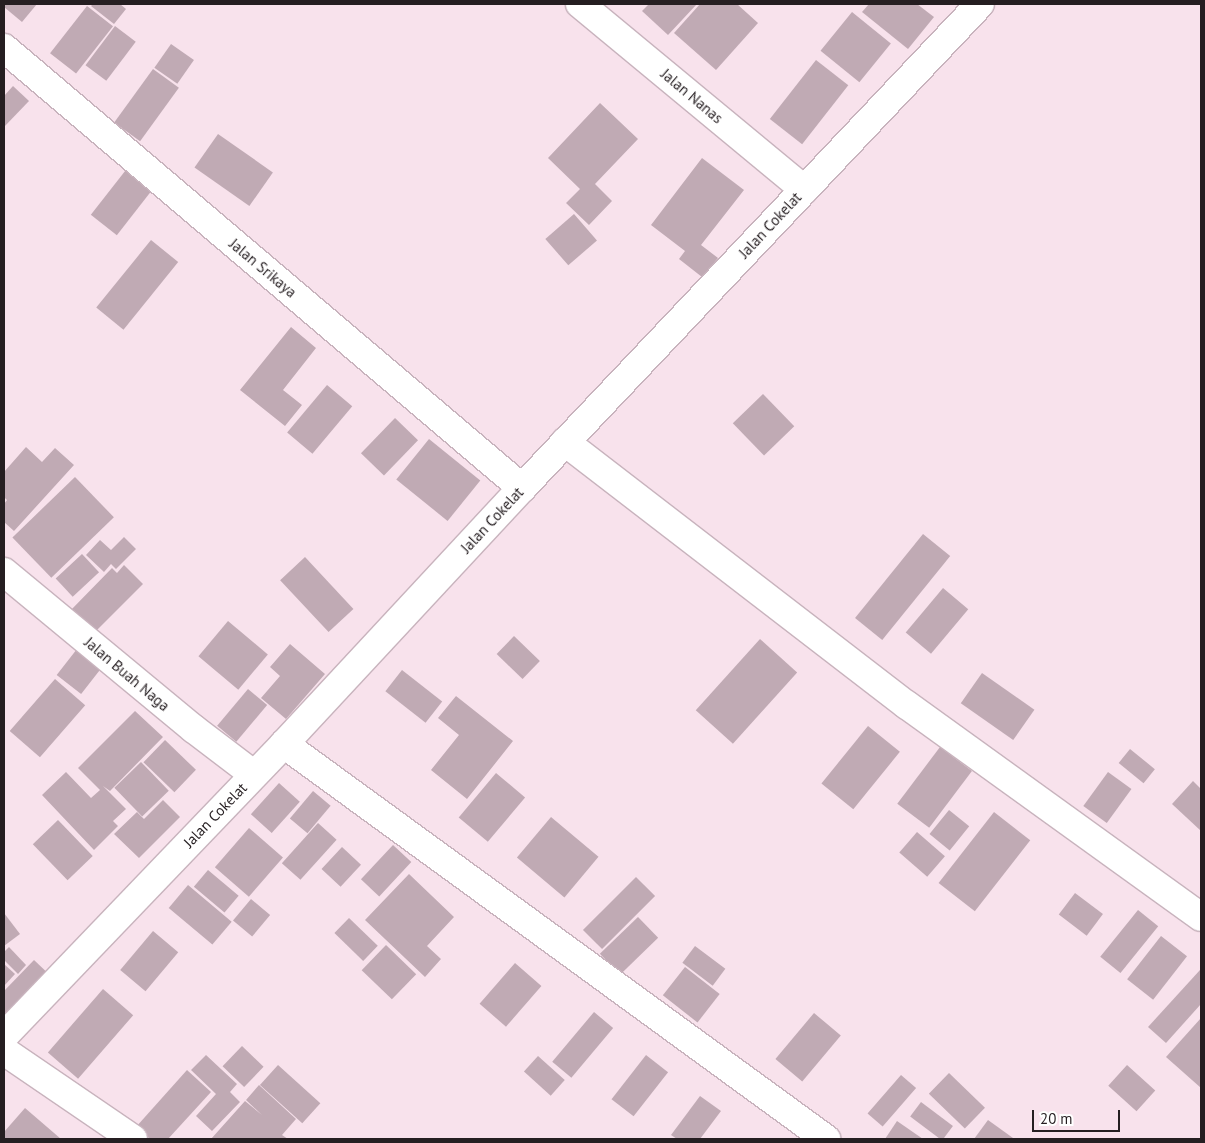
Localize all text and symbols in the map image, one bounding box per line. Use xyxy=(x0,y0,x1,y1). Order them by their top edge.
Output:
street label: Jalan Nanas xyxy=(657,65,727,127)
street label: Jalan Cokelat xyxy=(735,188,805,262)
street label: Jalan Srikaya xyxy=(226,235,300,301)
street label: Jalan Cokelat xyxy=(457,483,527,557)
street label: Jalan Buah Naga xyxy=(81,633,173,715)
street label: Jalan Cokelat xyxy=(180,779,250,851)
scale bar xyxy=(1035,1100,1122,1132)
text: 20 m xyxy=(1040,1109,1073,1128)

